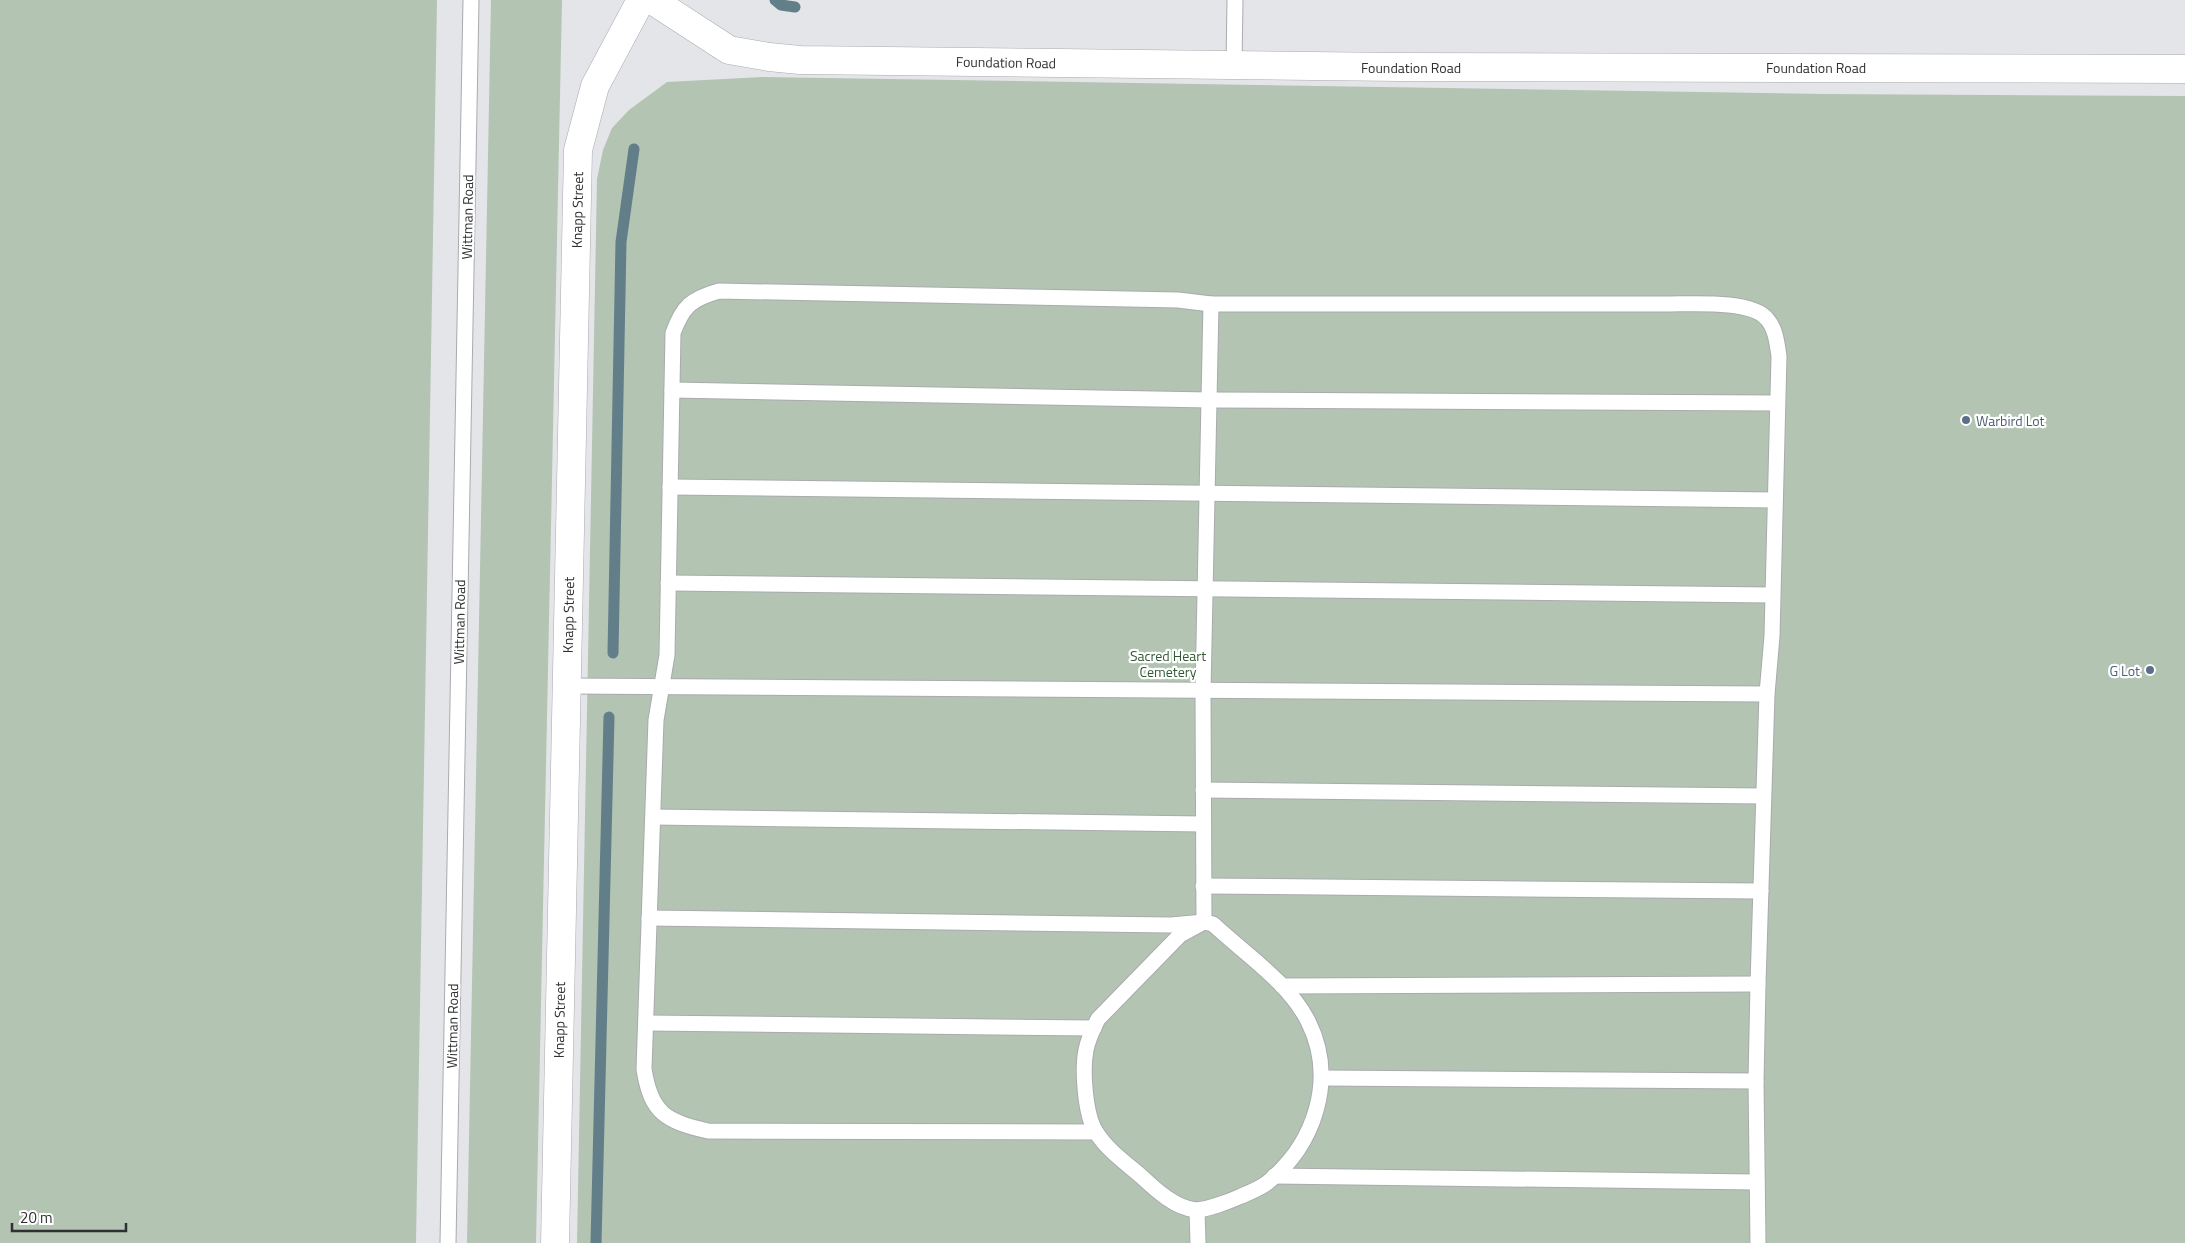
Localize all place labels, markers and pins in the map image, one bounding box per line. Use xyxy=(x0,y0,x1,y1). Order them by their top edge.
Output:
place label: Warbird Lot xyxy=(1976,410,2045,431)
marker: Warbird Lot xyxy=(1960,414,1972,426)
place label: G Lot xyxy=(2109,660,2140,681)
marker: G Lot xyxy=(2144,664,2156,676)

